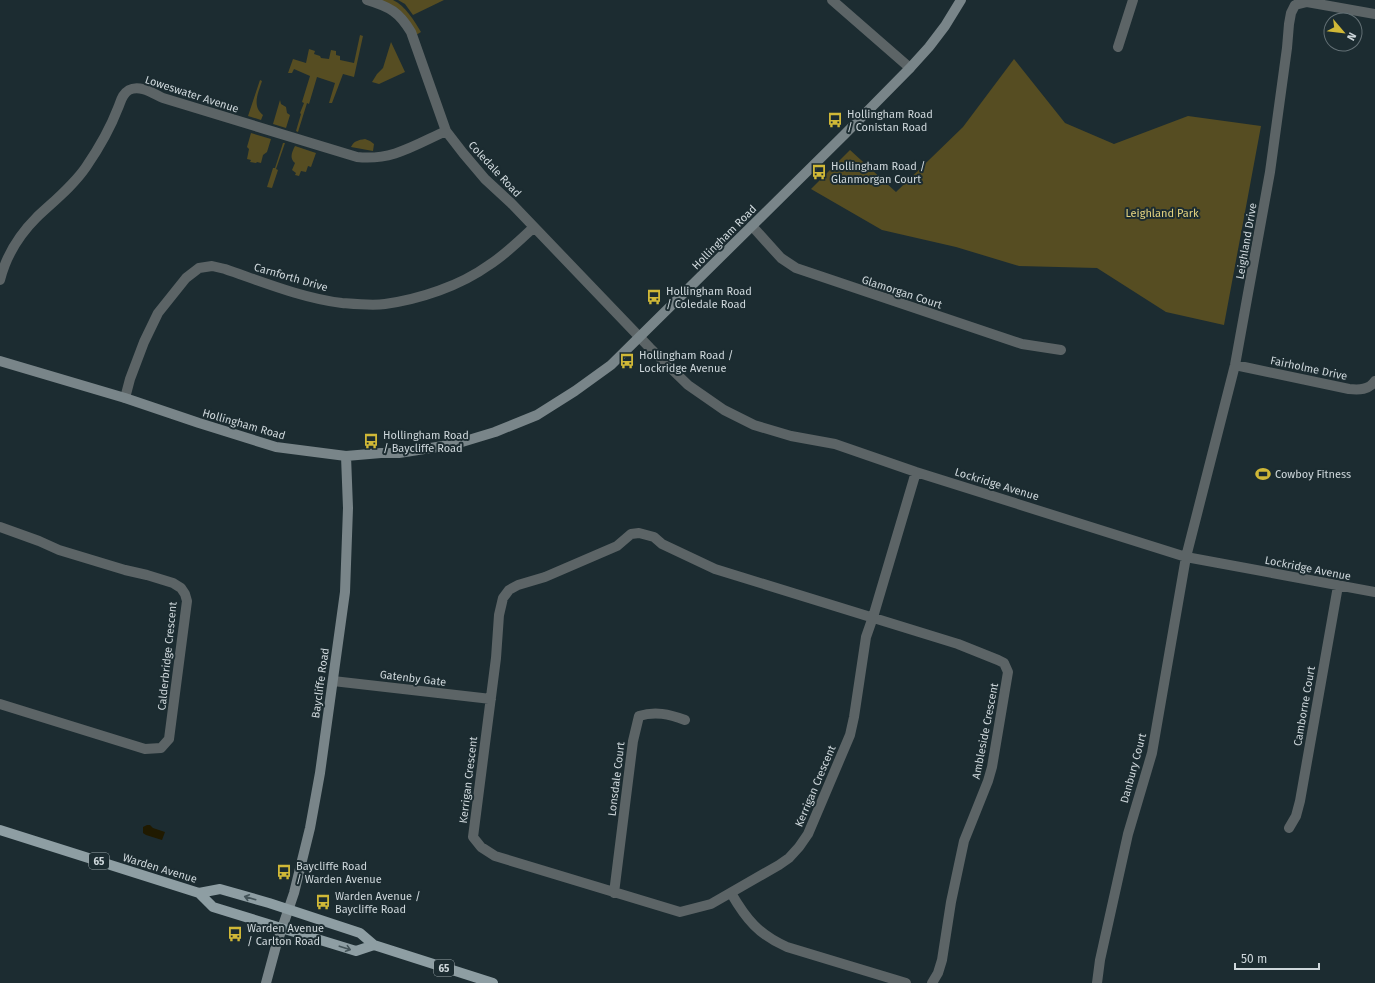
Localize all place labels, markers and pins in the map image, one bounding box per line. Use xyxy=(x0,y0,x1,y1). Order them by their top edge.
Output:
place label: Hollingham Road / Conistan Road xyxy=(847,108,933,134)
bus stop icon: Hollingham Road / Conistan Road xyxy=(826,111,844,129)
place label: Hollingham Road / Glanmorgan Court xyxy=(831,160,925,186)
bus stop icon: Hollingham Road / Glanmorgan Court xyxy=(810,163,828,181)
place label: Hollingham Road / Coledale Road xyxy=(666,285,752,311)
bus stop icon: Hollingham Road / Coledale Road xyxy=(645,288,663,306)
place label: Hollingham Road / Lockridge Avenue xyxy=(639,349,733,375)
bus stop icon: Hollingham Road / Lockridge Avenue xyxy=(618,352,636,370)
place label: Hollingham Road / Baycliffe Road xyxy=(383,429,469,455)
bus stop icon: Hollingham Road / Baycliffe Road xyxy=(362,432,380,450)
sports icon: Cowboy Fitness xyxy=(1254,465,1272,483)
place label: Cowboy Fitness xyxy=(1275,468,1351,481)
place label: Baycliffe Road / Warden Avenue xyxy=(296,860,382,886)
bus stop icon: Baycliffe Road / Warden Avenue xyxy=(275,863,293,881)
place label: Warden Avenue / Baycliffe Road xyxy=(335,890,421,916)
bus stop icon: Warden Avenue / Baycliffe Road xyxy=(314,893,332,911)
place label: Warden Avenue / Carlton Road xyxy=(247,922,324,948)
bus stop icon: Warden Avenue / Carlton Road xyxy=(226,925,244,943)

